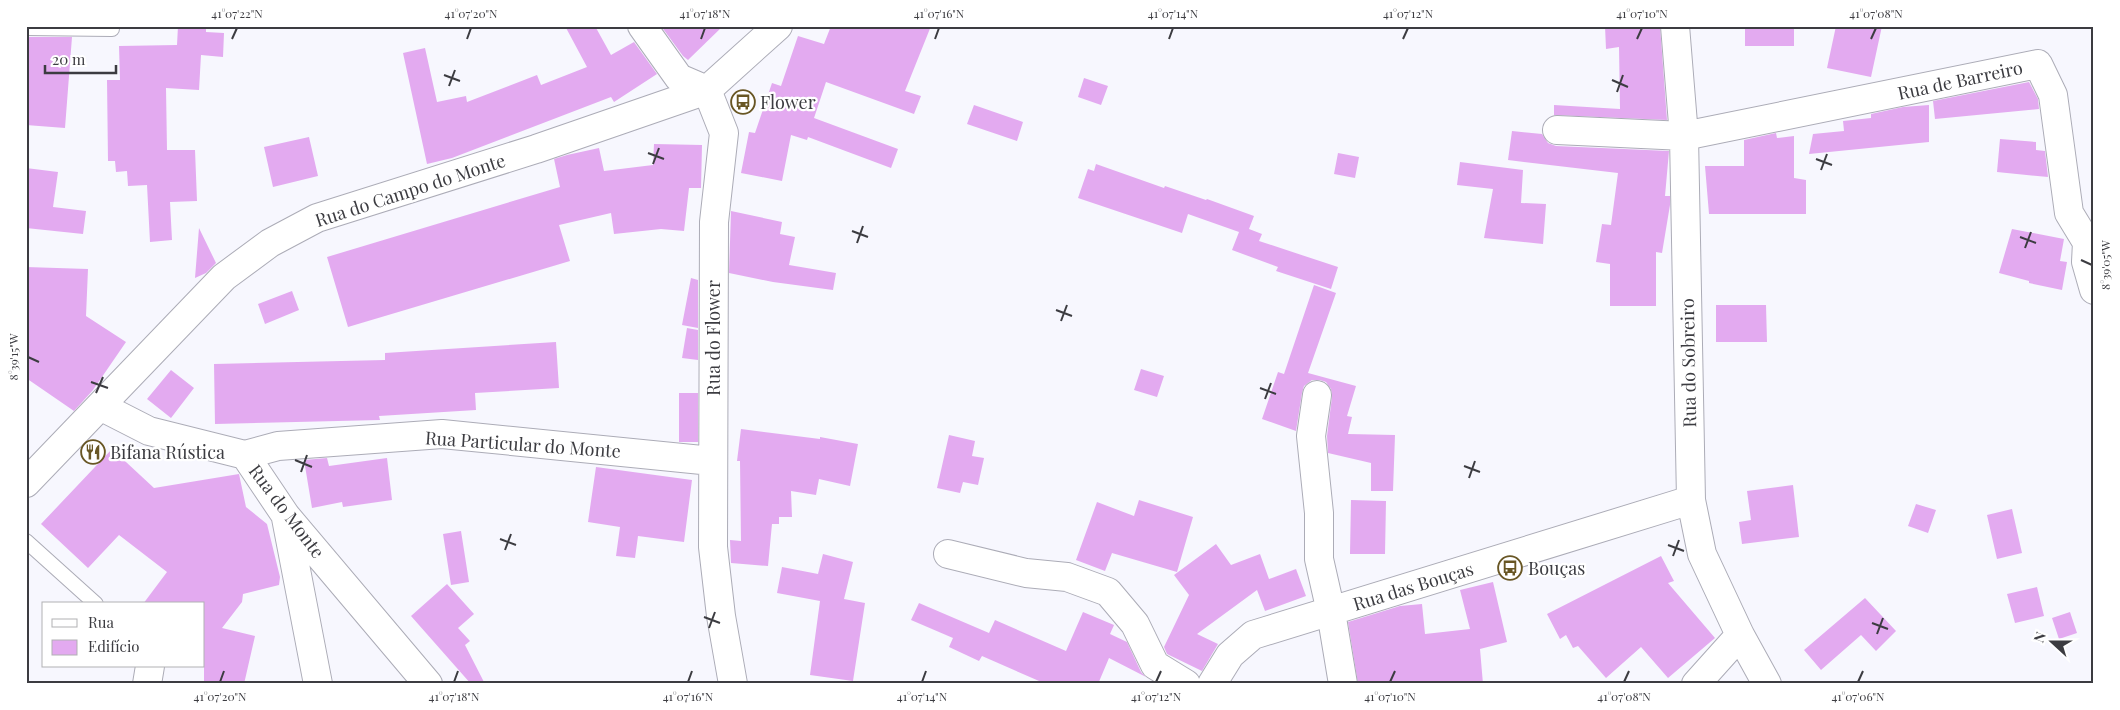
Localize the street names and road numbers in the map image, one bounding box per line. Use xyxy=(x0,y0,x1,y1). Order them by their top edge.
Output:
street label: Rua de Barreiro xyxy=(1895,55,2025,105)
street label: Rua do Campo do Monte xyxy=(312,148,508,232)
street label: Rua do Flower xyxy=(701,280,725,396)
street label: Rua do Sobreiro xyxy=(1675,298,1701,428)
street label: Rua Particular do Monte xyxy=(424,425,622,463)
street label: Rua do Monte xyxy=(244,459,330,563)
street label: Rua das Bouças xyxy=(1350,556,1476,616)

